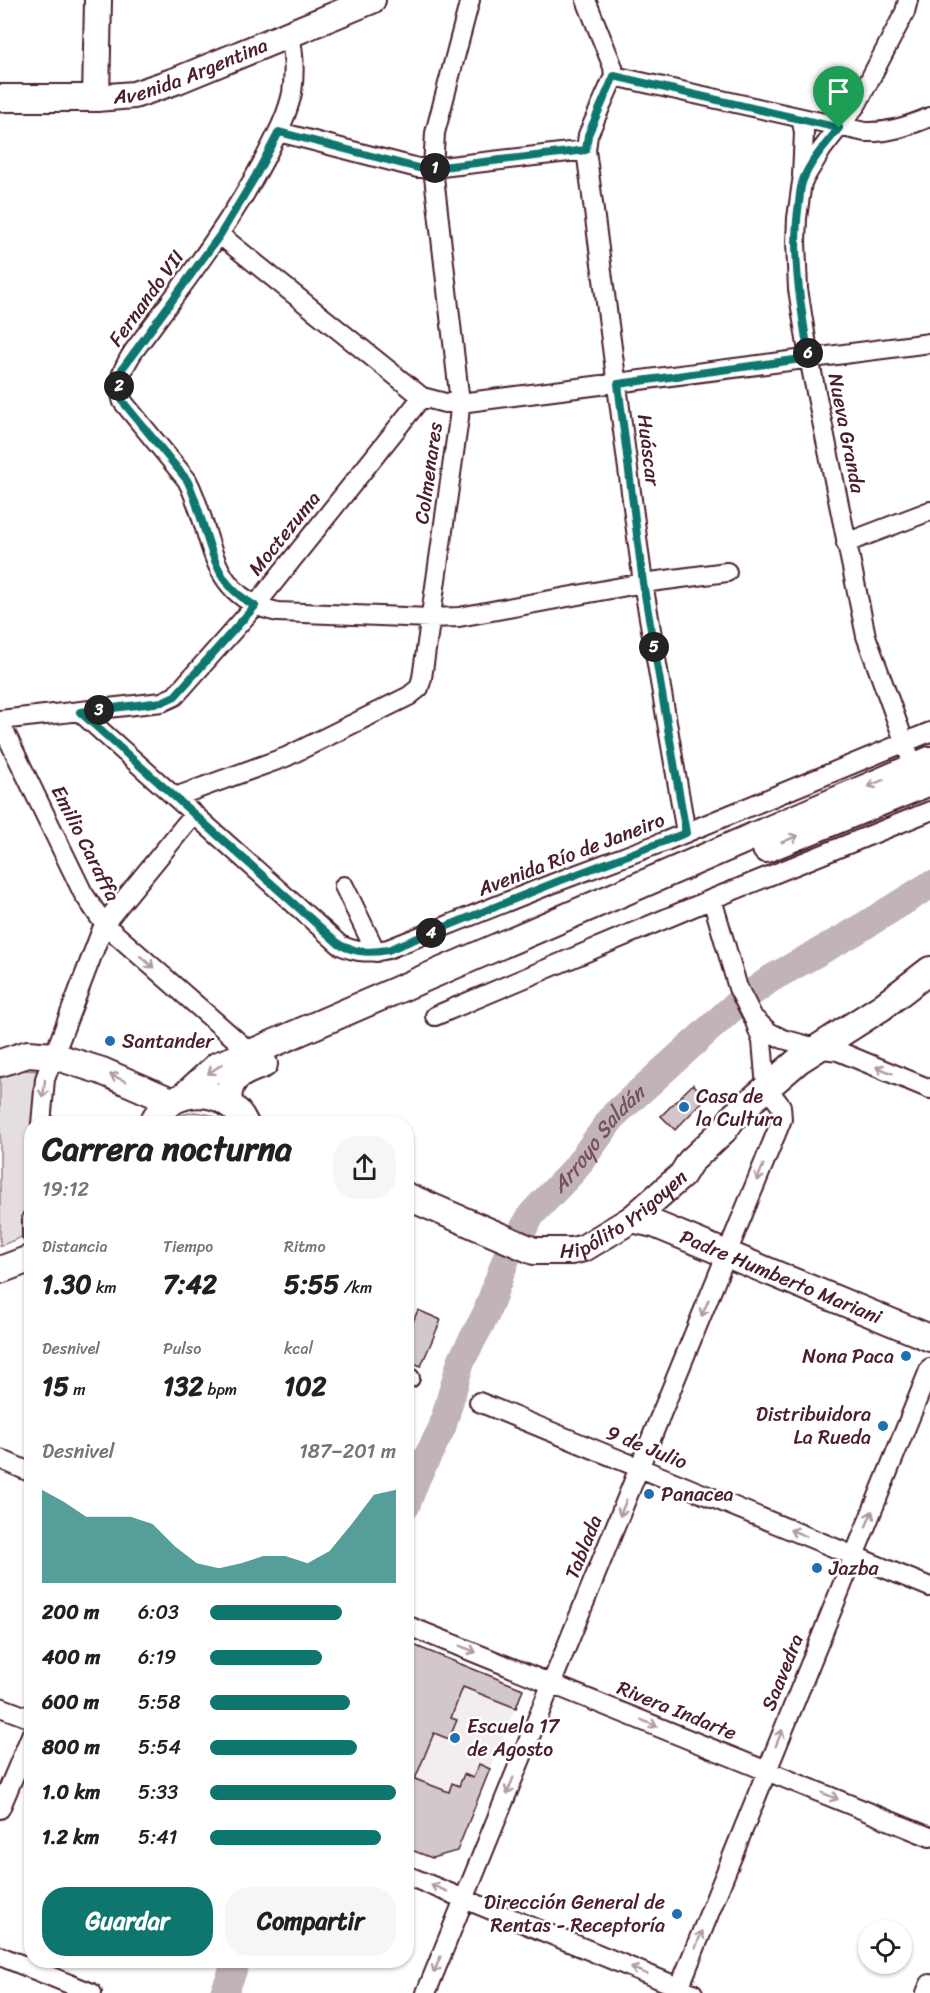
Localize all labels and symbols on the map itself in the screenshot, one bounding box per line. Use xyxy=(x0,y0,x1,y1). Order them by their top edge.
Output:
street label: Avenida Argentina xyxy=(111,28,273,115)
pin xyxy=(813,66,864,128)
pin: 1 xyxy=(420,153,450,183)
street label: Fernando VII xyxy=(99,242,194,354)
pin: 6 xyxy=(793,338,823,368)
street label: Nueva Granda xyxy=(818,370,875,497)
pin: 2 xyxy=(104,371,134,401)
street label: Huáscar xyxy=(627,412,670,489)
street label: Colmenares xyxy=(404,419,453,526)
street label: Moctezuma xyxy=(239,483,330,584)
pin: 5 xyxy=(639,632,669,662)
pin: 3 xyxy=(84,695,114,725)
one-way arrow xyxy=(867,778,886,789)
street label: Emilio Caraffa xyxy=(41,779,130,908)
street label: Avenida Río de Janeiro xyxy=(472,803,670,907)
one-way arrow xyxy=(780,833,799,844)
pin: 4 xyxy=(416,918,446,948)
one-way arrow xyxy=(139,955,155,969)
place label: Santander xyxy=(122,1024,215,1059)
marker: Santander xyxy=(103,1034,117,1048)
one-way arrow xyxy=(207,1063,223,1075)
one-way arrow xyxy=(875,1064,894,1075)
one-way arrow xyxy=(109,1072,127,1083)
water label: Arroyo Saldán xyxy=(542,1074,656,1203)
one-way arrow xyxy=(38,1079,49,1098)
place label: Casa de la Cultura xyxy=(696,1079,783,1137)
marker: Casa de la Cultura xyxy=(677,1100,691,1114)
street label: Hipólito Yrigoyen xyxy=(560,1161,696,1269)
one-way arrow xyxy=(754,1163,765,1182)
street label: Padre Humberto Mariani xyxy=(674,1220,888,1335)
one-way arrow xyxy=(699,1298,710,1317)
place label: Nona Paca xyxy=(802,1339,894,1374)
marker: Nona Paca xyxy=(899,1349,913,1363)
place label: Distribuidora La Rueda xyxy=(756,1397,871,1455)
street label: 9 de Julio xyxy=(601,1415,693,1480)
marker: Distribuidora La Rueda xyxy=(876,1419,890,1433)
place label: Panacea xyxy=(661,1477,734,1512)
marker: Panacea xyxy=(642,1487,656,1501)
one-way arrow xyxy=(616,1498,627,1516)
street label: Tablada xyxy=(555,1510,612,1585)
one-way arrow xyxy=(864,1510,875,1528)
one-way arrow xyxy=(789,1527,808,1538)
place label: Jazba xyxy=(828,1551,880,1586)
marker: Jazba xyxy=(810,1561,824,1575)
street label: Saavedra xyxy=(751,1628,814,1716)
one-way arrow xyxy=(459,1645,477,1656)
street label: Rivera Indarte xyxy=(612,1671,742,1750)
place label: Escuela 17 de Agosto xyxy=(467,1709,561,1767)
one-way arrow xyxy=(639,1718,658,1729)
one-way arrow xyxy=(774,1729,785,1748)
marker: Escuela 17 de Agosto xyxy=(448,1731,462,1745)
one-way arrow xyxy=(504,1776,515,1795)
one-way arrow xyxy=(820,1791,838,1802)
one-way arrow xyxy=(430,1882,449,1893)
place label: Dirección General de Rentas - Receptoría xyxy=(484,1885,665,1943)
marker: Dirección General de Rentas - Receptoría xyxy=(670,1907,684,1921)
one-way arrow xyxy=(694,1930,705,1948)
one-way arrow xyxy=(431,1956,442,1974)
one-way arrow xyxy=(630,1965,648,1976)

